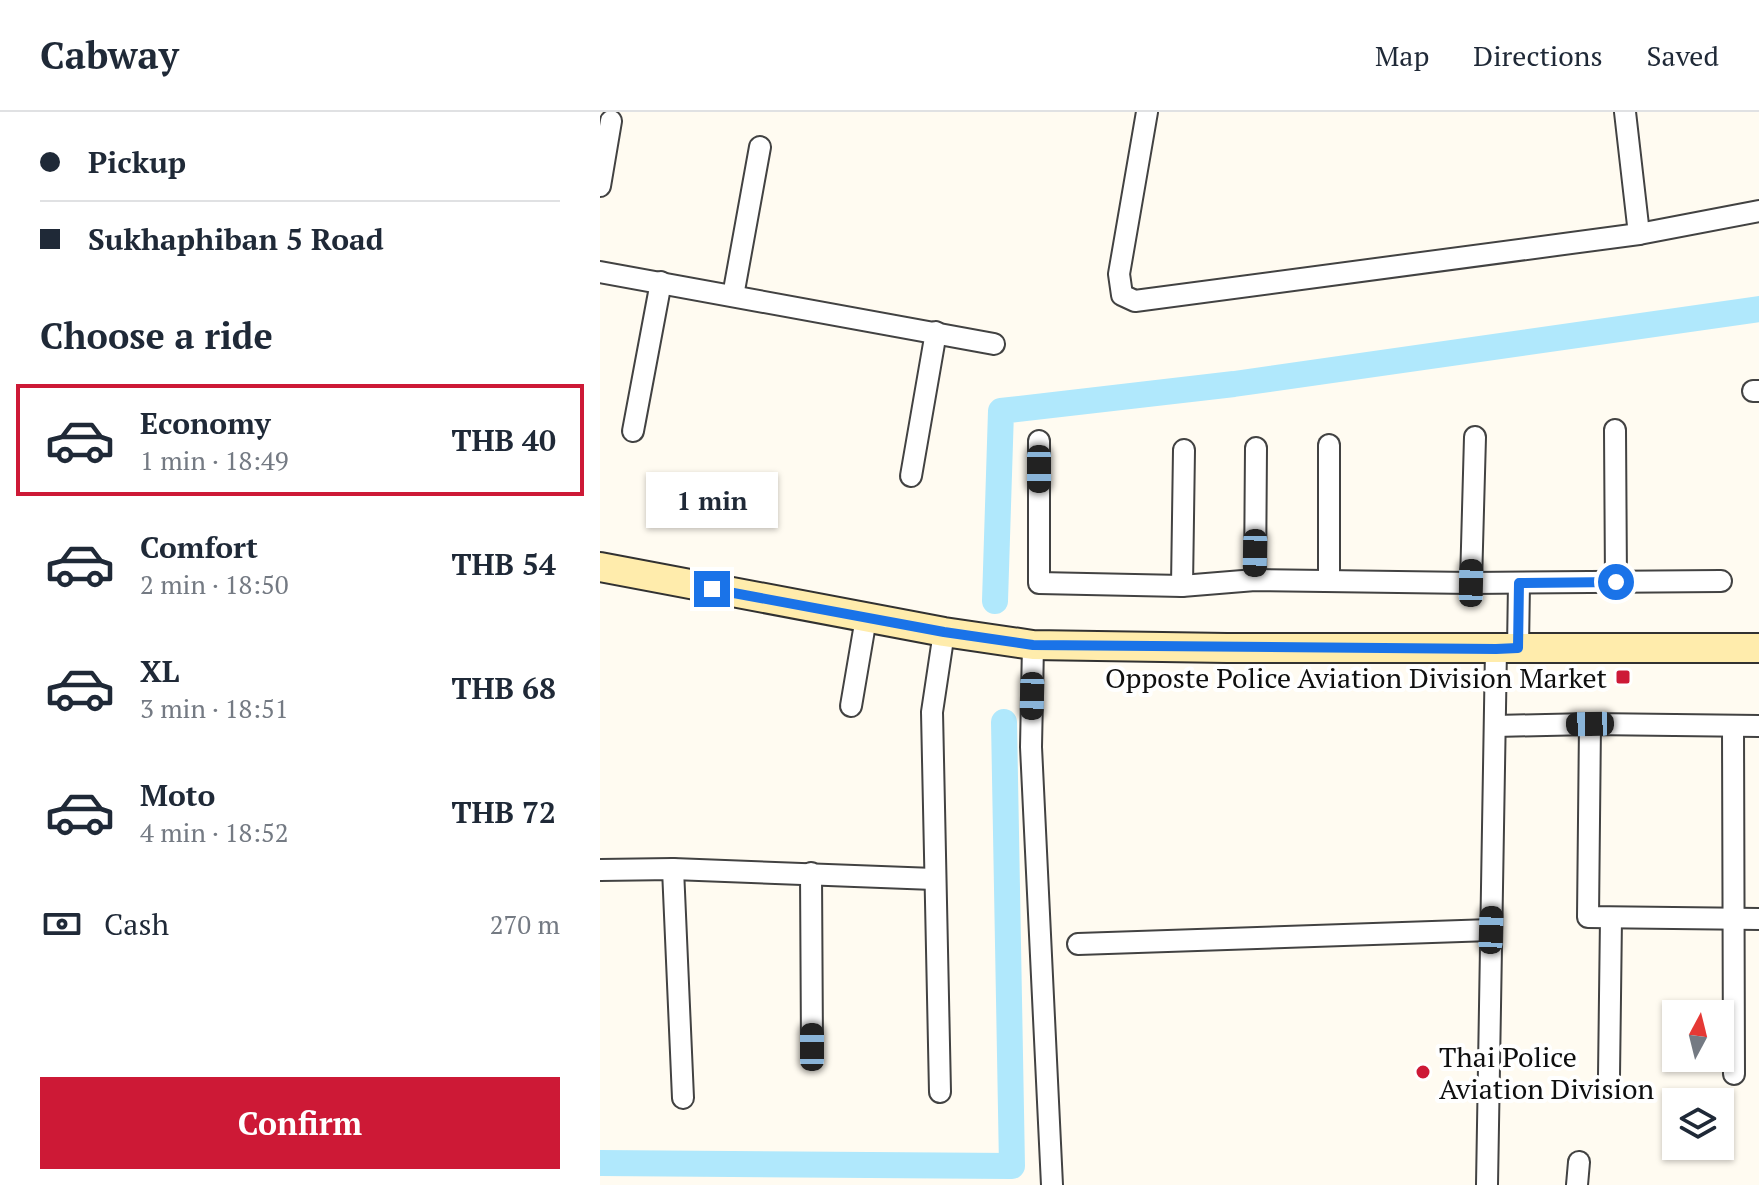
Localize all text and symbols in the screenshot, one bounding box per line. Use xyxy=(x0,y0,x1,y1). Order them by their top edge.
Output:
text: Cabway xyxy=(40,30,179,80)
text: Map xyxy=(1375,37,1429,74)
text: Directions xyxy=(1473,37,1603,74)
text: Saved xyxy=(1647,37,1719,74)
text: Pickup xyxy=(88,142,186,182)
text: Sukhaphiban 5 Road xyxy=(88,219,384,259)
text: Choose a ride xyxy=(40,312,273,359)
text: Economy xyxy=(140,403,271,443)
icon: car xyxy=(44,404,116,476)
text: THB 40 xyxy=(451,420,556,460)
text: 1 min · 18:49 xyxy=(140,443,289,477)
car xyxy=(1027,445,1051,493)
callout: 1 min xyxy=(646,473,778,529)
text: 1 min xyxy=(676,483,748,517)
text: Comfort xyxy=(140,527,258,567)
icon: car xyxy=(44,528,116,600)
car xyxy=(1243,529,1267,577)
text: THB 54 xyxy=(451,544,556,584)
car xyxy=(1459,559,1483,607)
route start xyxy=(1598,564,1634,600)
text: 2 min · 18:50 xyxy=(140,567,289,601)
route end xyxy=(694,571,730,607)
text: XL xyxy=(140,651,179,691)
icon: car xyxy=(44,652,116,724)
place label: Opposte Police Aviation Division Market xyxy=(1105,659,1608,696)
text: THB 68 xyxy=(451,668,556,708)
marker: Opposte Police Aviation Division Market xyxy=(1614,668,1632,686)
car xyxy=(1020,672,1044,720)
text: 3 min · 18:51 xyxy=(140,691,289,725)
car xyxy=(1566,712,1614,736)
text: Moto xyxy=(140,775,215,815)
icon: car xyxy=(44,776,116,848)
text: THB 72 xyxy=(451,792,556,832)
text: 4 min · 18:52 xyxy=(140,815,289,849)
icon: cash xyxy=(40,902,84,946)
text: Cash xyxy=(104,904,169,944)
car xyxy=(1478,906,1504,954)
text: 270 m xyxy=(490,907,560,941)
north arrow xyxy=(1662,1000,1734,1072)
map controls xyxy=(1662,1000,1734,1160)
car xyxy=(800,1023,824,1071)
place label: Thai Police Aviation Division xyxy=(1439,1038,1655,1107)
marker: Thai Police Aviation Division xyxy=(1414,1063,1432,1081)
button: Confirm xyxy=(40,1077,560,1169)
button: layers xyxy=(1662,1088,1734,1160)

